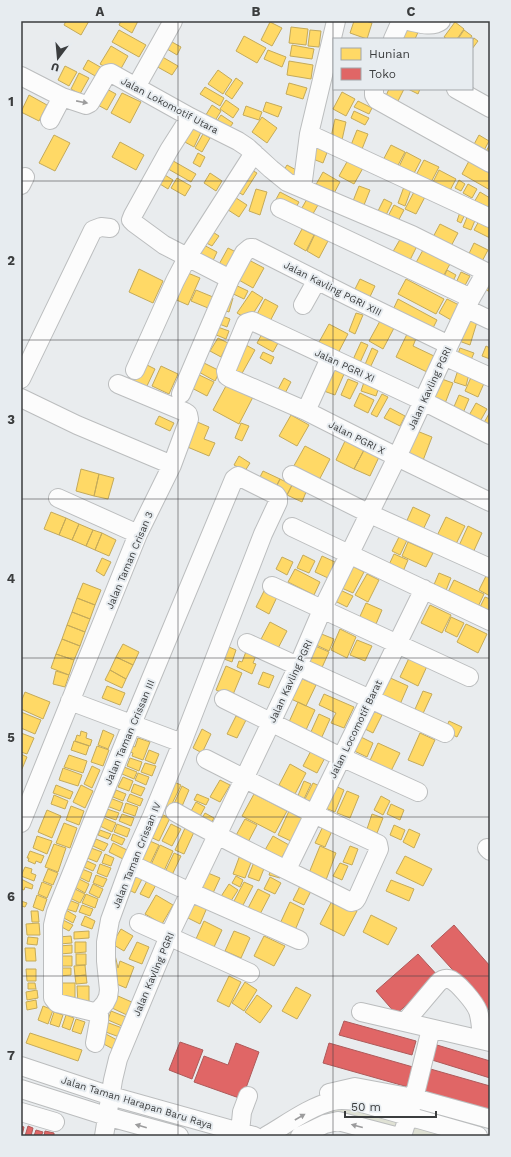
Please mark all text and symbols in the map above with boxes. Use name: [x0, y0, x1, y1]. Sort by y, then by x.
text: A: [96, 4, 105, 19]
text: B: [252, 4, 261, 19]
text: C: [407, 4, 416, 19]
north arrow: [38, 38, 78, 78]
legend: [333, 38, 473, 90]
text: Hunian: [369, 47, 410, 61]
text: U: [50, 60, 61, 74]
text: Toko: [369, 67, 396, 81]
street label: Jalan Lokomotif Utara: [119, 75, 221, 136]
text: 1: [8, 94, 14, 109]
one-way arrow: [76, 100, 89, 106]
text: 2: [7, 253, 15, 268]
street label: Jalan Kavling PGRI XIII: [282, 259, 384, 318]
street label: Jalan Kavling PGRI: [405, 345, 453, 431]
street label: Jalan PGRI XI: [313, 347, 376, 384]
text: 3: [7, 412, 15, 427]
street label: Jalan PGRI X: [327, 419, 387, 456]
street label: Jalan Taman Crisan 3: [104, 510, 155, 611]
text: 4: [7, 571, 16, 586]
street label: Jalan Kavling PGRI: [266, 638, 314, 724]
street label: Jalan Taman Crissan III: [102, 678, 157, 786]
street label: Jalan Locomotif Barat: [327, 678, 384, 780]
text: 5: [7, 730, 15, 745]
street label: Jalan Taman Crissan IV: [110, 800, 163, 910]
text: 6: [7, 889, 15, 904]
street label: Jalan Kavling PGRI: [131, 931, 176, 1018]
text: 7: [7, 1048, 15, 1063]
street label: Jalan Taman Harapan Baru Raya: [60, 1074, 214, 1131]
scale bar: [345, 1093, 436, 1119]
text: 50 m: [351, 1100, 381, 1114]
one-way arrow: [294, 1113, 305, 1120]
one-way arrow: [135, 1123, 147, 1129]
one-way arrow: [351, 1123, 363, 1129]

